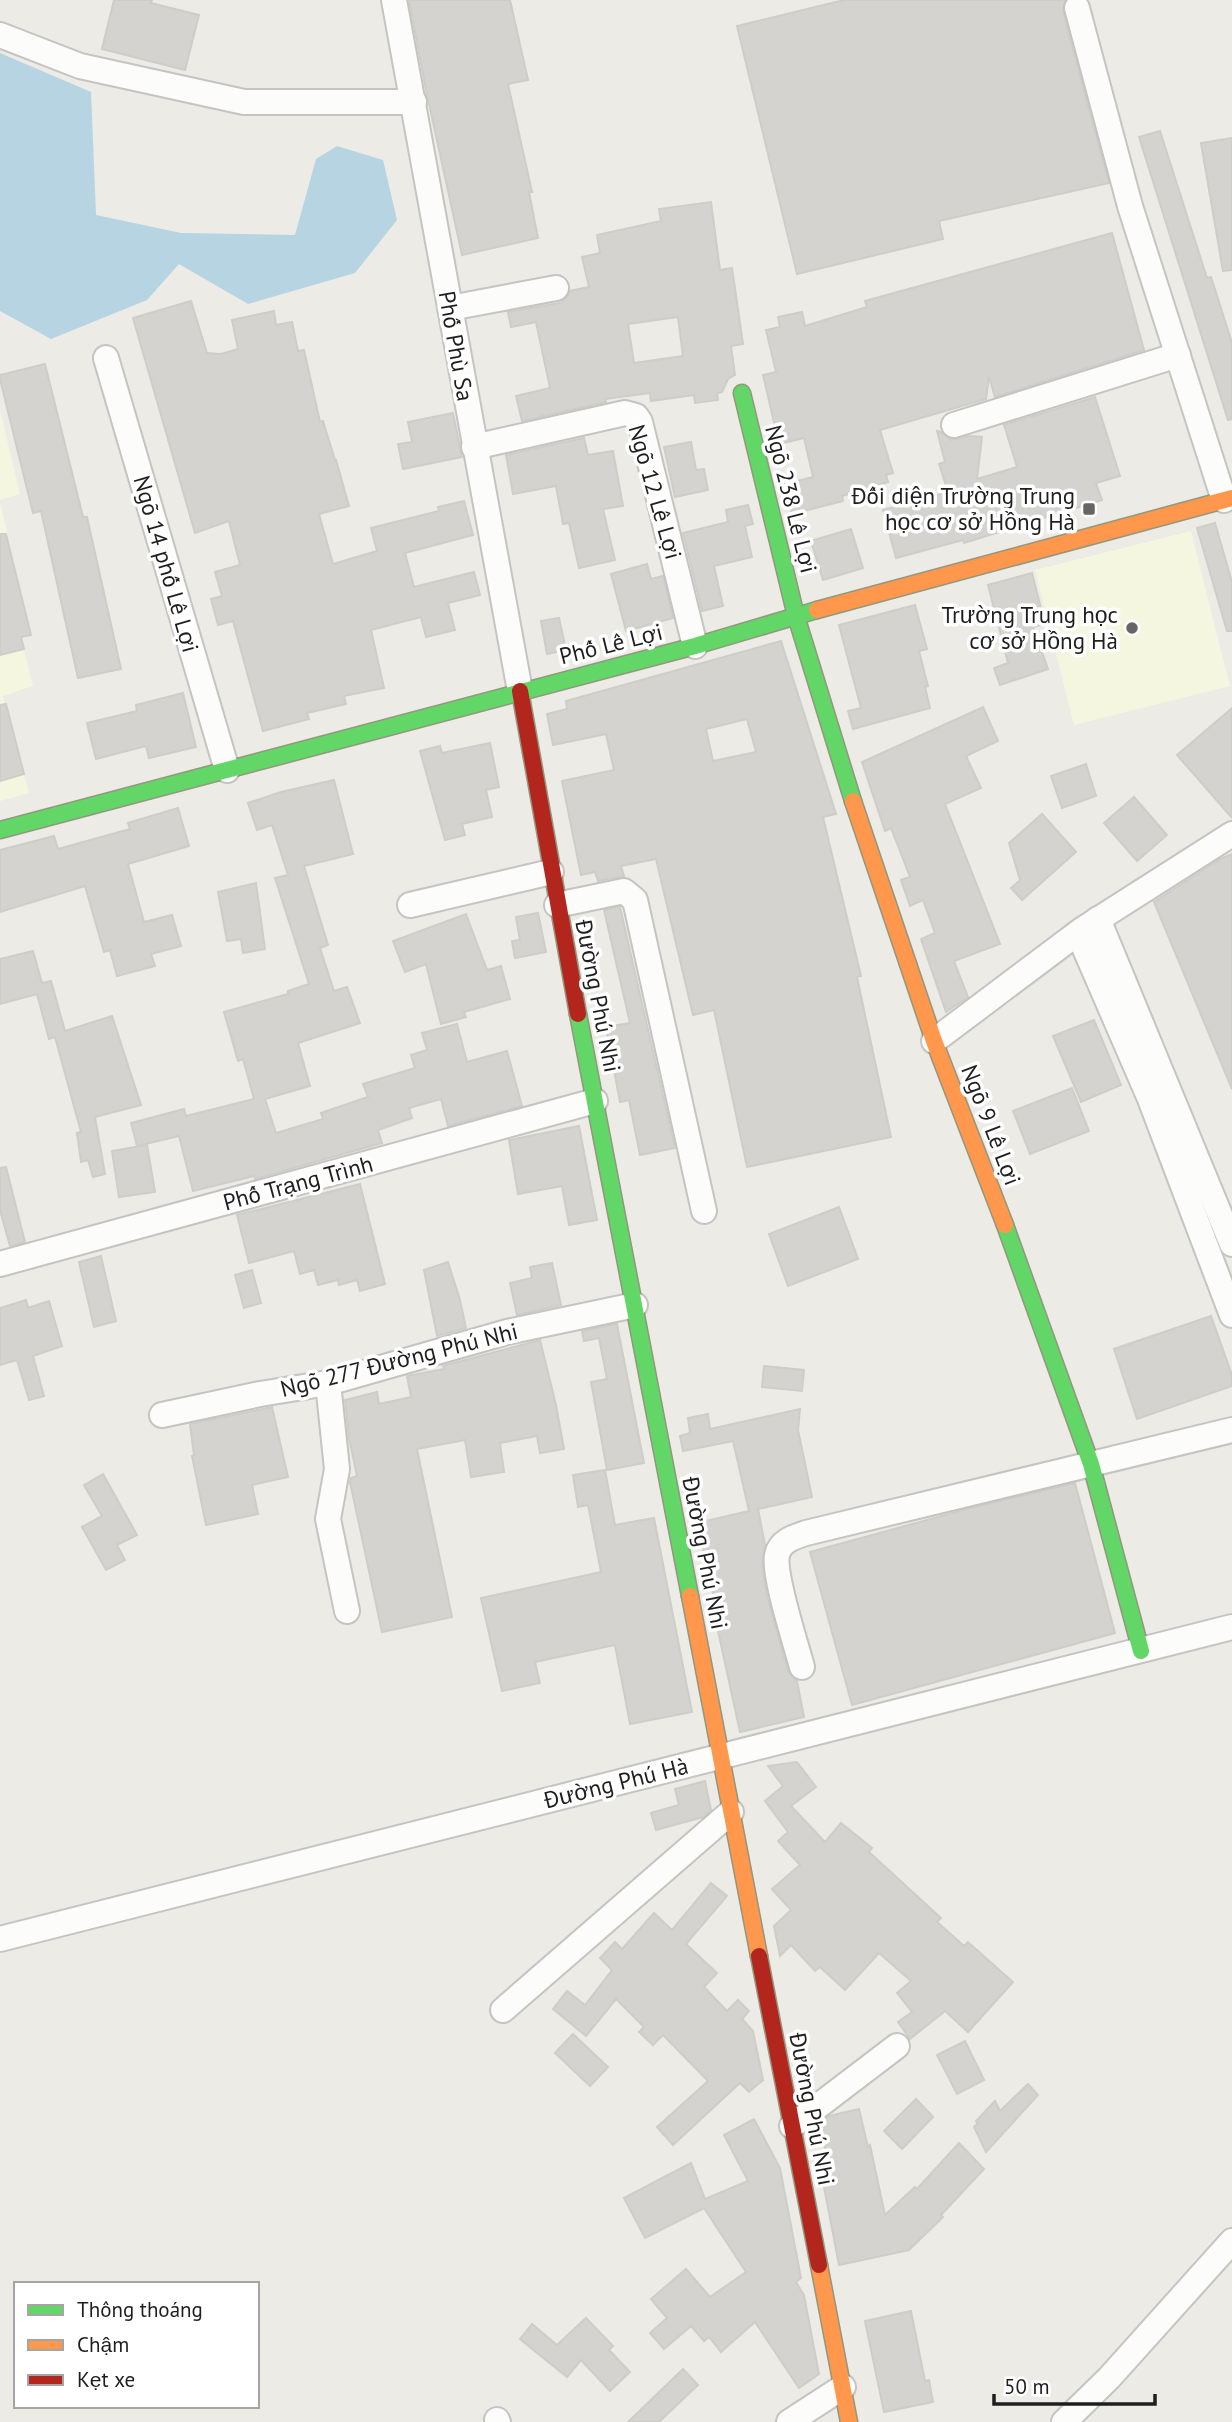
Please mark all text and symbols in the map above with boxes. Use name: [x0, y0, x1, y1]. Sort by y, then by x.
street label: Phố Phù Sa: [433, 288, 480, 403]
street label: Ngõ 12 Lê Lợi: [622, 421, 689, 563]
street label: Ngõ 238 Lê Lợi: [759, 422, 824, 576]
street label: Ngõ 14 phố Lê Lợi: [127, 472, 206, 656]
place label: Đối diện Trường Trung học cơ sở Hồng Hà: [850, 481, 1075, 536]
marker: Đối diện Trường Trung học cơ sở Hồng Hà: [1081, 501, 1097, 517]
place label: Trường Trung học cơ sở Hồng Hà: [942, 600, 1118, 655]
street label: Phố Lê Lợi: [556, 617, 666, 670]
marker: Trường Trung học cơ sở Hồng Hà: [1124, 620, 1140, 636]
street label: Đường Phú Nhi: [569, 916, 628, 1075]
street label: Ngõ 9 Lê Lợi: [955, 1061, 1028, 1189]
street label: Phố Trạng Trình: [220, 1149, 376, 1216]
street label: Ngõ 277 Đường Phú Nhi: [277, 1316, 521, 1403]
street label: Đường Phú Nhi: [676, 1473, 735, 1632]
street label: Đường Phú Hà: [540, 1751, 691, 1815]
street label: Đường Phú Nhi: [783, 2029, 842, 2188]
legend: [14, 2282, 259, 2408]
text: Thông thoáng: [77, 2296, 203, 2323]
text: Chậm: [77, 2331, 129, 2358]
scale bar: [994, 2362, 1155, 2406]
text: Kẹt xe: [77, 2366, 135, 2393]
text: 50 m: [1004, 2373, 1050, 2400]

